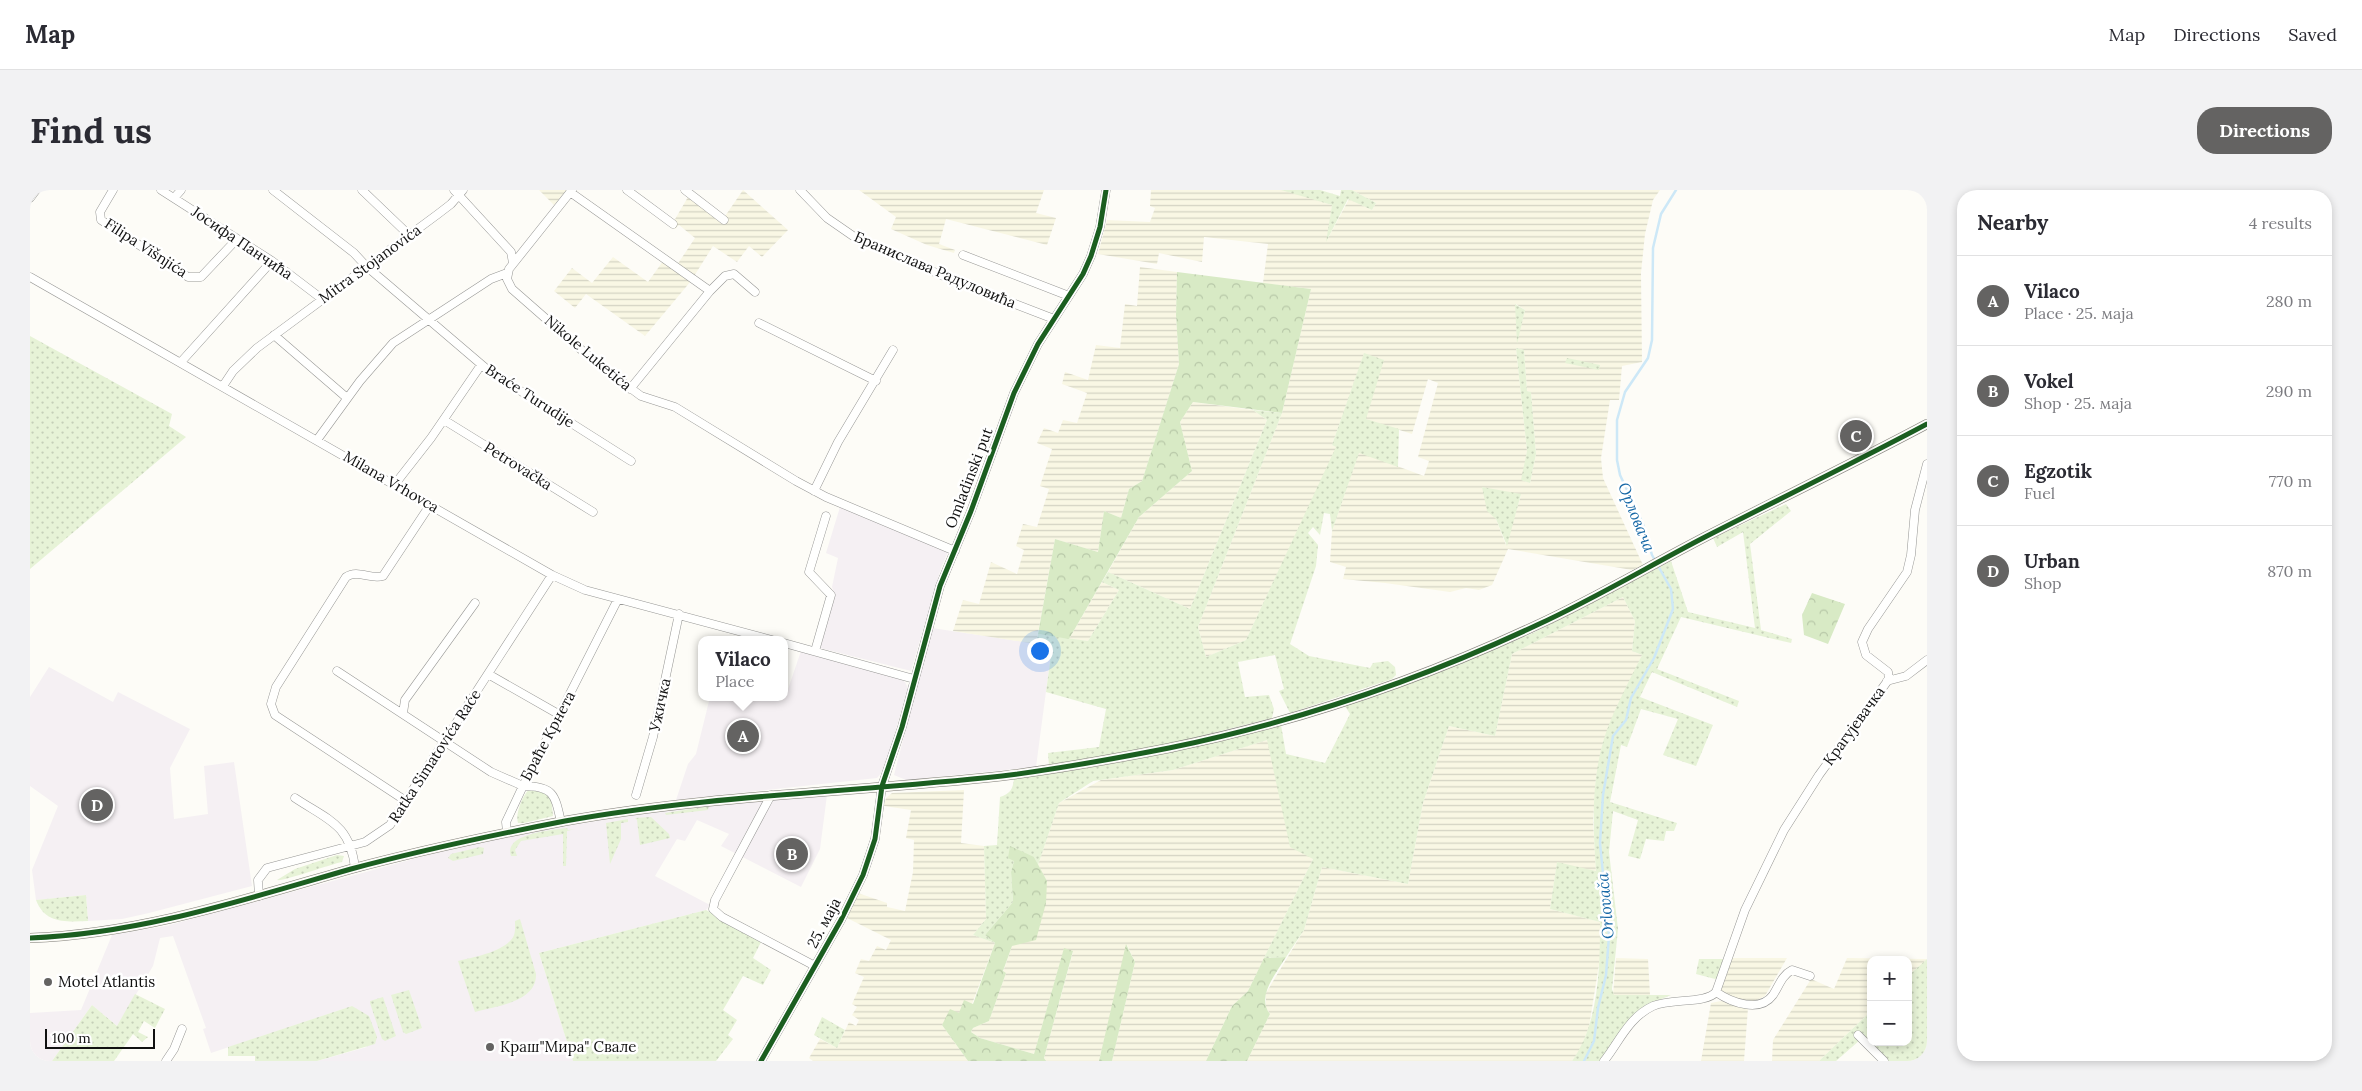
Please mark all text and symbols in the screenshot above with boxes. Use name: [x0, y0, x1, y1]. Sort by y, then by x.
text: Map: [25, 19, 75, 50]
text: Map: [2109, 23, 2145, 46]
text: Directions: [2173, 23, 2260, 46]
text: Saved: [2288, 23, 2337, 46]
button: Directions: [2197, 107, 2332, 154]
text: Find us: [30, 108, 152, 153]
street label: Јосифа Панчића: [187, 201, 297, 284]
text: Nearby: [1977, 209, 2048, 236]
text: 4 results: [2249, 213, 2312, 233]
street label: Filipa Višnjića: [101, 214, 191, 282]
street label: Mitra Stojanovića: [315, 220, 425, 307]
street label: Бранислава Радуловића: [851, 227, 1019, 312]
text: Vilaco: [2024, 279, 2080, 303]
text: A: [1988, 291, 1998, 311]
text: 280 m: [2266, 291, 2312, 311]
text: Place · 25. маја: [2024, 303, 2134, 323]
street label: Nikole Luketića: [541, 311, 636, 395]
street label: Braće Turudije: [482, 360, 578, 431]
text: Vokel: [2024, 369, 2074, 393]
text: B: [1988, 381, 1998, 401]
text: 290 m: [2266, 381, 2312, 401]
text: Shop · 25. маја: [2024, 393, 2132, 413]
pin: C: [1840, 417, 1872, 455]
street label: Omladinski put: [941, 425, 997, 531]
street label: Petrovačka: [481, 437, 556, 494]
street label: Milana Vrhovca: [340, 446, 443, 517]
text: Egzotik: [2024, 459, 2092, 483]
text: C: [1987, 471, 1999, 491]
text: 770 m: [2269, 471, 2312, 491]
water label: Орловача: [1614, 479, 1660, 555]
text: Fuel: [2024, 483, 2055, 503]
text: Urban: [2024, 549, 2080, 573]
text: D: [1987, 561, 1999, 581]
text: 870 m: [2267, 561, 2312, 581]
text: Shop: [2024, 573, 2062, 593]
popup: [698, 636, 788, 701]
your location: [1027, 638, 1053, 664]
text: Vilaco: [715, 647, 771, 671]
text: Place: [715, 671, 754, 691]
street label: Ужичка: [644, 676, 675, 734]
street label: Крагујевачка: [1819, 682, 1889, 769]
street label: Ratka Simatovića Raće: [384, 685, 485, 826]
street label: Браће Крнета: [516, 687, 579, 784]
pin: A: [727, 717, 759, 755]
pin: D: [81, 786, 113, 824]
pin: B: [776, 835, 808, 873]
water label: Orlovača: [1592, 872, 1618, 940]
street label: 25. маја: [802, 894, 845, 951]
map controls: [1867, 956, 1912, 1046]
button: +: [1867, 956, 1912, 1001]
place label: Motel Atlantis: [58, 972, 155, 991]
marker: Motel Atlantis: [42, 976, 54, 988]
button: −: [1867, 1001, 1912, 1046]
scale bar: [45, 1026, 155, 1049]
text: 100 m: [52, 1029, 91, 1047]
place label: Краш"Мира" Свале: [500, 1037, 636, 1056]
marker: Краш"Мира" Свале: [484, 1041, 496, 1053]

